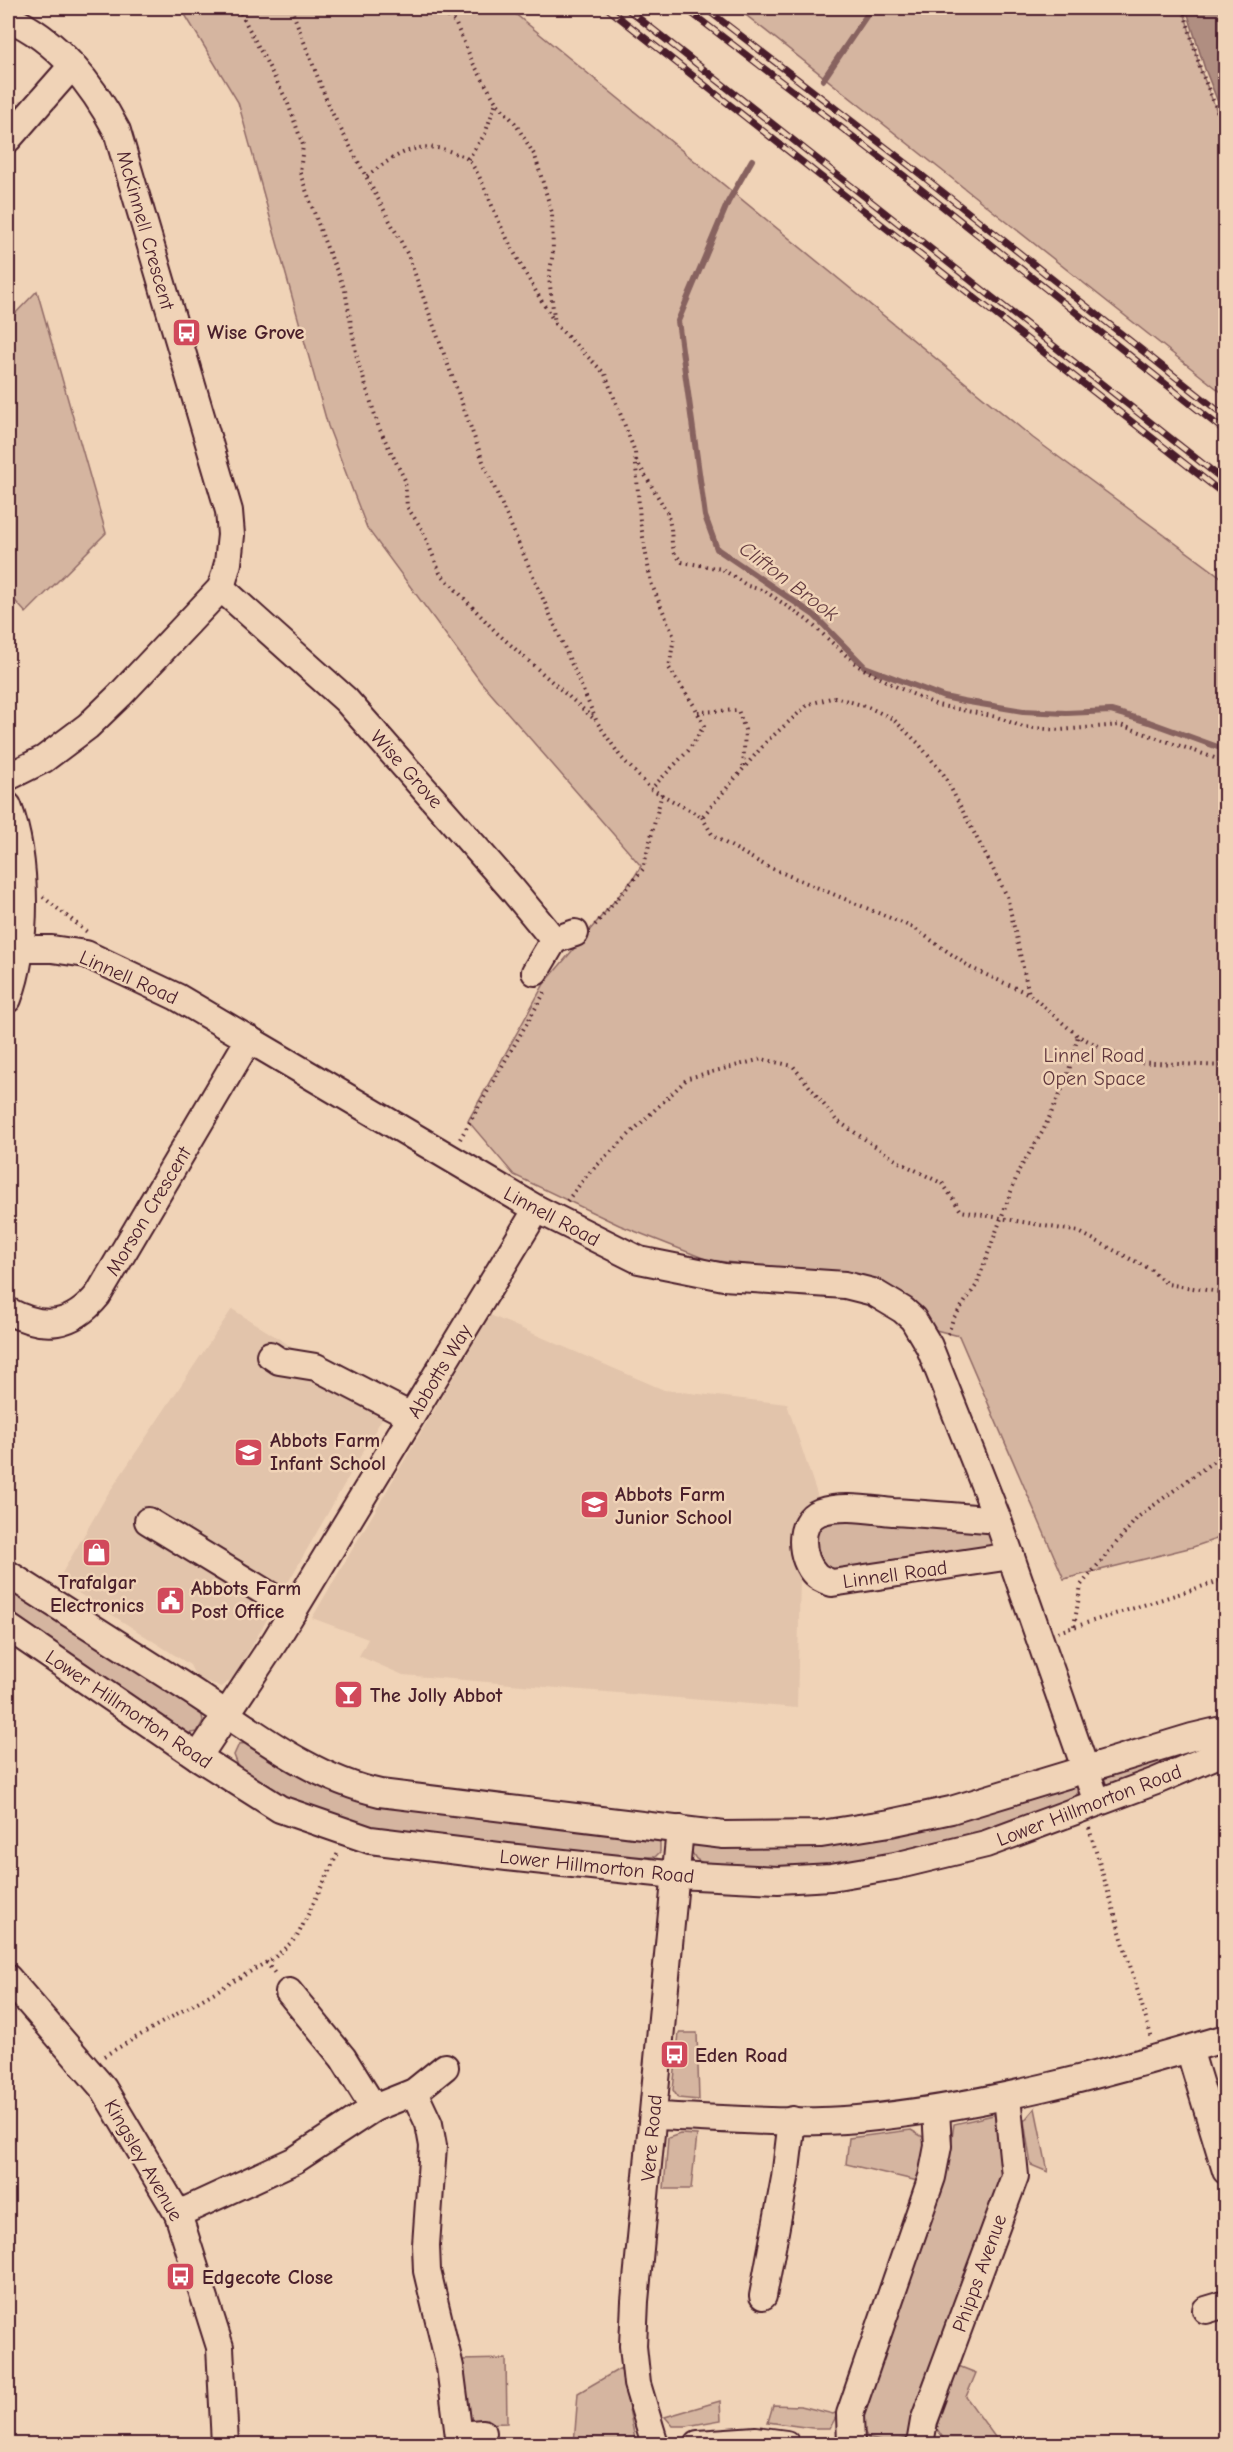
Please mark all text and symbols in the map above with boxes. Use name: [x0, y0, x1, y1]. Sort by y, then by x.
street label: McKinnell Crescent: [112, 148, 180, 313]
bus stop icon: Wise Grove: [170, 316, 202, 348]
place label: Wise Grove: [207, 321, 305, 344]
water label: Clifton Brook: [735, 536, 844, 626]
street label: Wise Grove: [366, 726, 448, 813]
street label: Linnell Road: [76, 946, 182, 1009]
park label: Linnel Road Open Space: [1043, 1044, 1145, 1090]
street label: Morson Crescent: [101, 1141, 197, 1280]
street label: Linnell Road: [500, 1182, 604, 1251]
street label: Abbotts Way: [403, 1320, 476, 1422]
place label: Abbots Farm Infant School: [270, 1429, 386, 1475]
school or university icon: Abbots Farm Infant School: [233, 1436, 265, 1468]
place label: Abbots Farm Junior School: [615, 1483, 732, 1529]
school or university icon: Abbots Farm Junior School: [578, 1489, 610, 1521]
shop icon: Trafalgar Electronics: [81, 1536, 113, 1568]
street label: Linnell Road: [841, 1556, 949, 1593]
place label: Trafalgar Electronics: [50, 1571, 144, 1617]
place label: Abbots Farm Post Office: [191, 1577, 301, 1623]
public building icon: Abbots Farm Post Office: [154, 1584, 186, 1616]
street label: Lower Hillmorton Road: [41, 1645, 216, 1774]
bar icon: The Jolly Abbot: [333, 1679, 365, 1711]
place label: The Jolly Abbot: [370, 1684, 503, 1707]
street label: Lower Hillmorton Road: [994, 1760, 1185, 1851]
street label: Lower Hillmorton Road: [498, 1845, 696, 1888]
bus stop icon: Eden Road: [658, 2039, 690, 2071]
place label: Eden Road: [695, 2044, 788, 2067]
street label: Vere Road: [636, 2094, 667, 2182]
street label: Kingsley Avenue: [99, 2095, 188, 2225]
street label: Phipps Avenue: [948, 2211, 1011, 2335]
bus stop icon: Edgecote Close: [165, 2261, 197, 2293]
place label: Edgecote Close: [202, 2266, 333, 2289]

